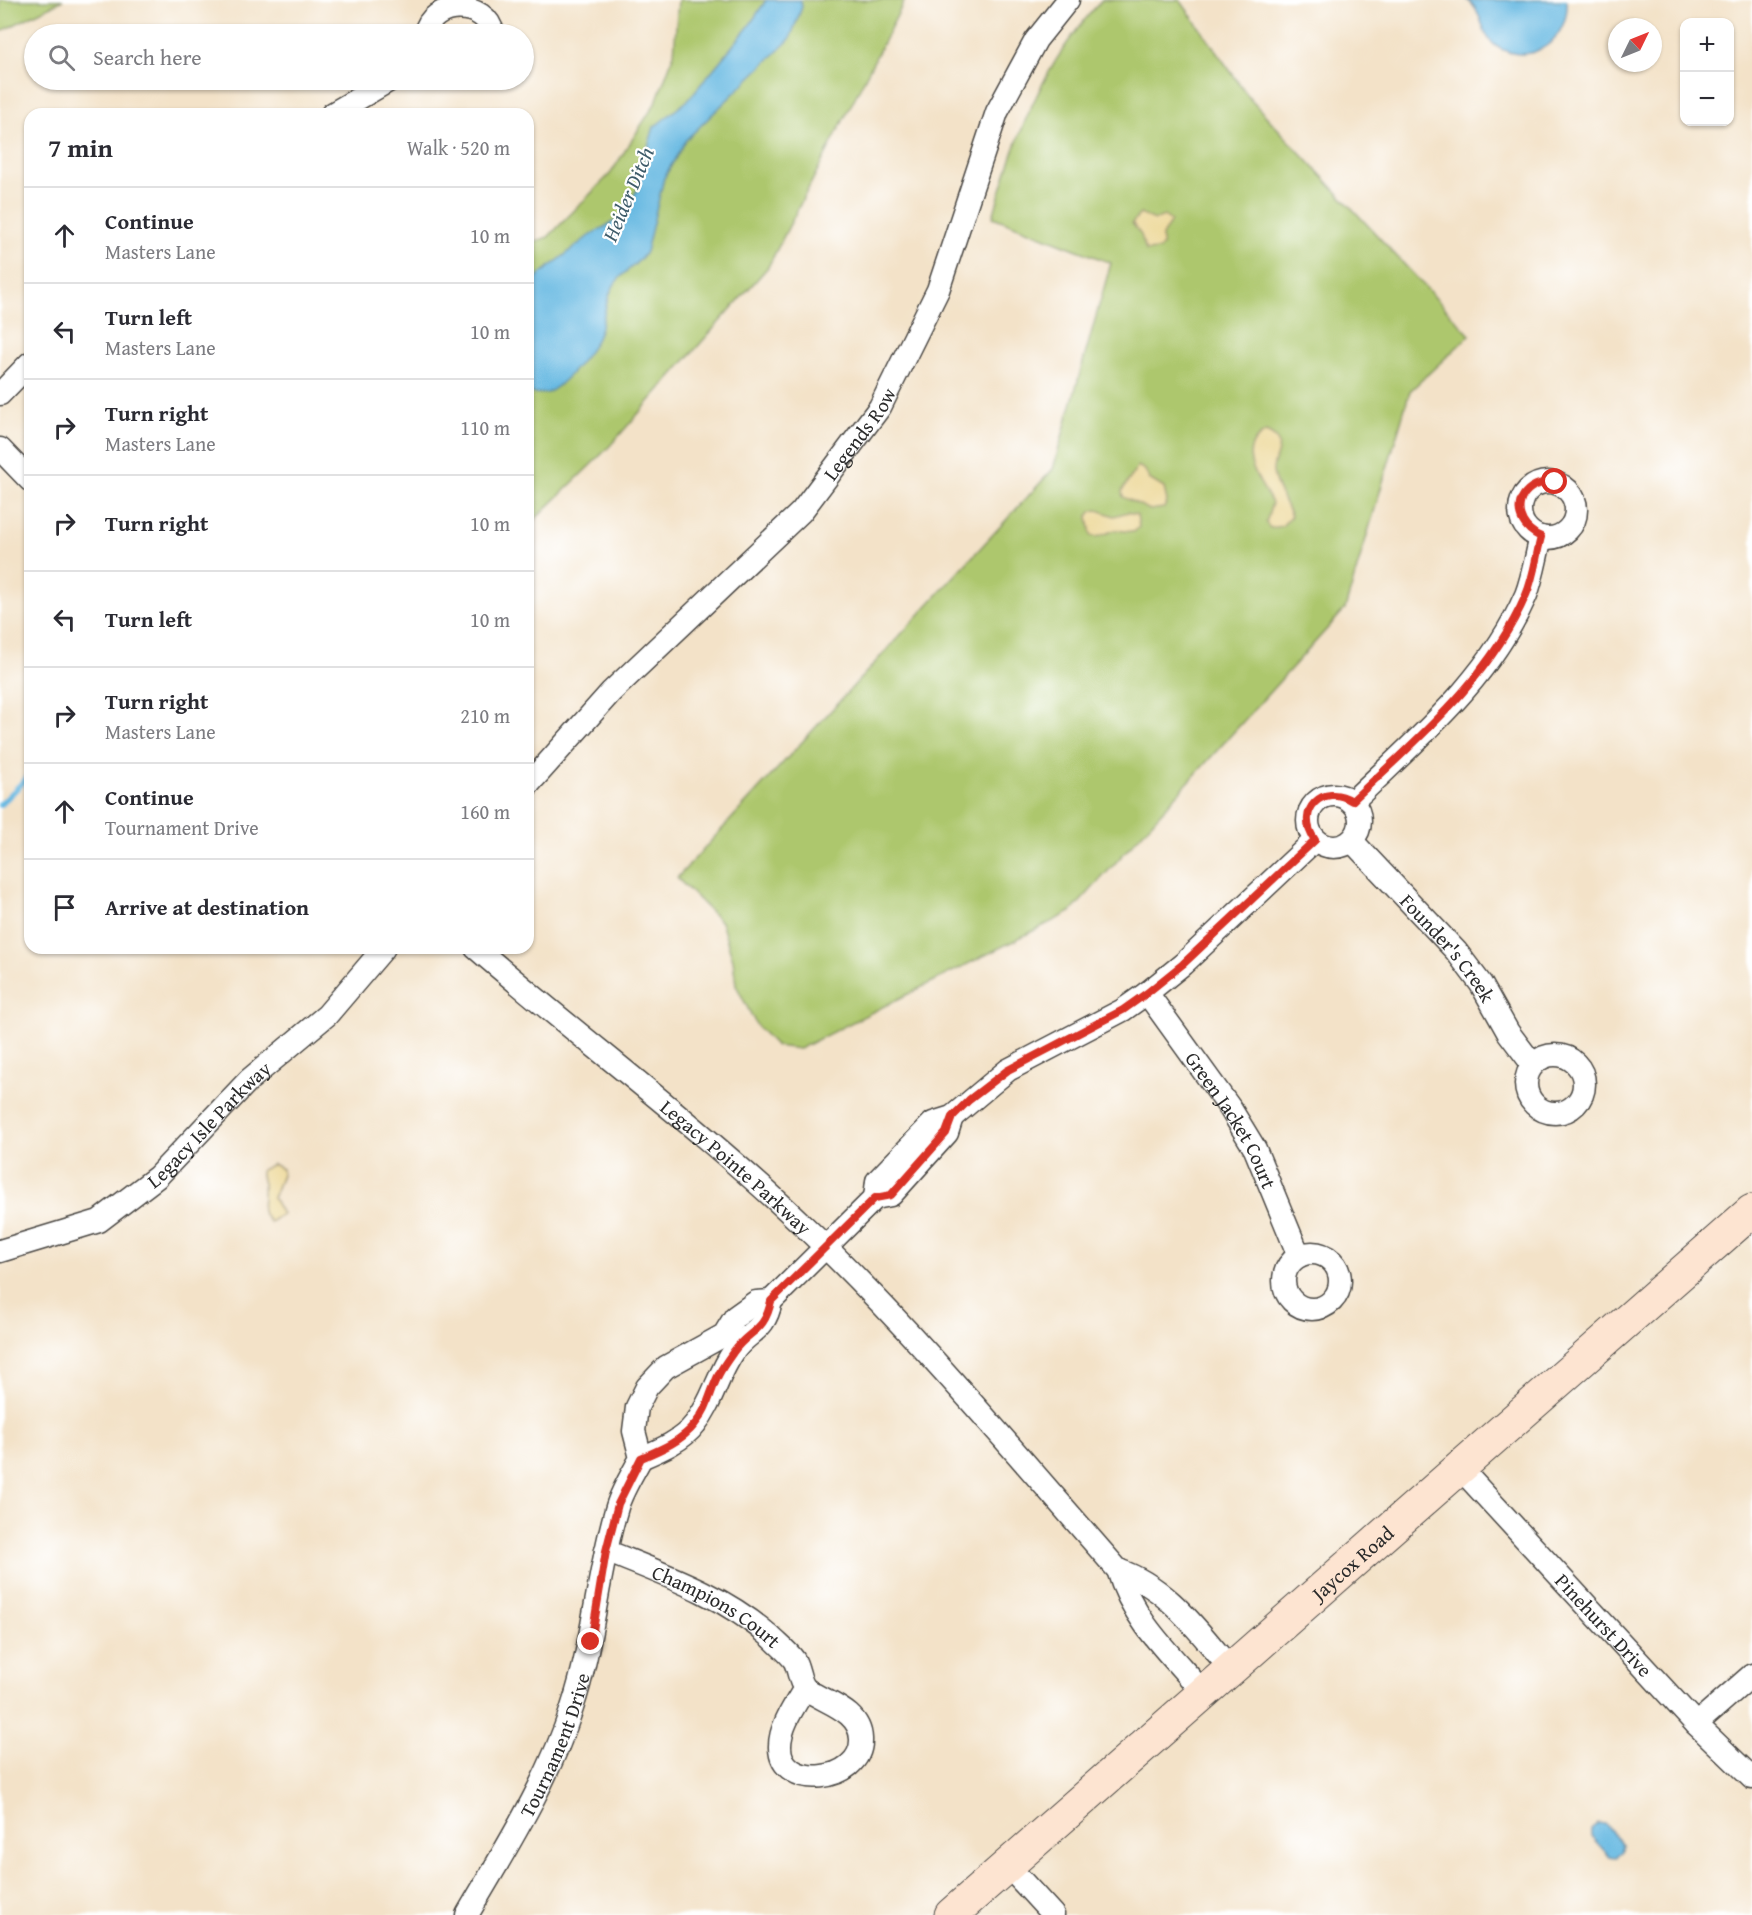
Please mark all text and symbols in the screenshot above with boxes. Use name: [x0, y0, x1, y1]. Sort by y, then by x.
north arrow: [1608, 18, 1662, 72]
map controls: [1680, 18, 1734, 126]
button: +: [1680, 18, 1734, 72]
search box: [24, 24, 534, 90]
icon: search: [45, 41, 78, 74]
text: Search here: [93, 41, 202, 73]
button: −: [1680, 72, 1734, 126]
text: 7 min: [48, 128, 113, 167]
text: Walk · 520 m: [407, 133, 510, 162]
water label: Heider Ditch: [594, 142, 662, 247]
text: Continue: [105, 205, 194, 237]
icon: ahead: [48, 219, 81, 252]
text: 10 m: [470, 221, 510, 250]
text: Masters Lane: [105, 237, 216, 266]
text: Turn left: [105, 301, 192, 333]
icon: left: [48, 315, 81, 348]
text: 10 m: [470, 317, 510, 346]
text: Masters Lane: [105, 333, 216, 362]
street label: Legends Row: [816, 382, 902, 486]
text: Turn right: [105, 397, 208, 429]
icon: right: [48, 411, 81, 444]
text: 110 m: [460, 413, 510, 442]
text: Masters Lane: [105, 429, 216, 458]
route start: [1541, 468, 1567, 494]
icon: right: [48, 507, 81, 540]
text: Turn right: [105, 507, 208, 539]
text: 10 m: [470, 509, 510, 538]
icon: left: [48, 603, 81, 636]
text: Turn left: [105, 603, 192, 635]
text: 10 m: [470, 605, 510, 634]
text: Turn right: [105, 685, 208, 717]
icon: right: [48, 699, 81, 732]
text: 210 m: [460, 701, 510, 730]
text: Masters Lane: [105, 717, 216, 746]
text: Continue: [105, 781, 194, 813]
icon: ahead: [48, 795, 81, 828]
text: 160 m: [460, 797, 510, 826]
text: Tournament Drive: [105, 813, 259, 842]
street label: Founder's Creek: [1394, 887, 1503, 1008]
icon: arrive: [48, 891, 81, 924]
text: Arrive at destination: [105, 891, 309, 923]
street label: Green Jacket Court: [1179, 1045, 1284, 1193]
street label: Legacy Isle Parkway: [140, 1054, 277, 1195]
street label: Legacy Pointe Parkway: [655, 1092, 818, 1241]
street label: Jaycox Road: [1302, 1518, 1400, 1609]
street label: Champions Court: [648, 1557, 788, 1654]
street label: Pinehurst Drive: [1549, 1566, 1660, 1683]
route end: [577, 1628, 603, 1654]
street label: Tournament Drive: [512, 1670, 596, 1822]

